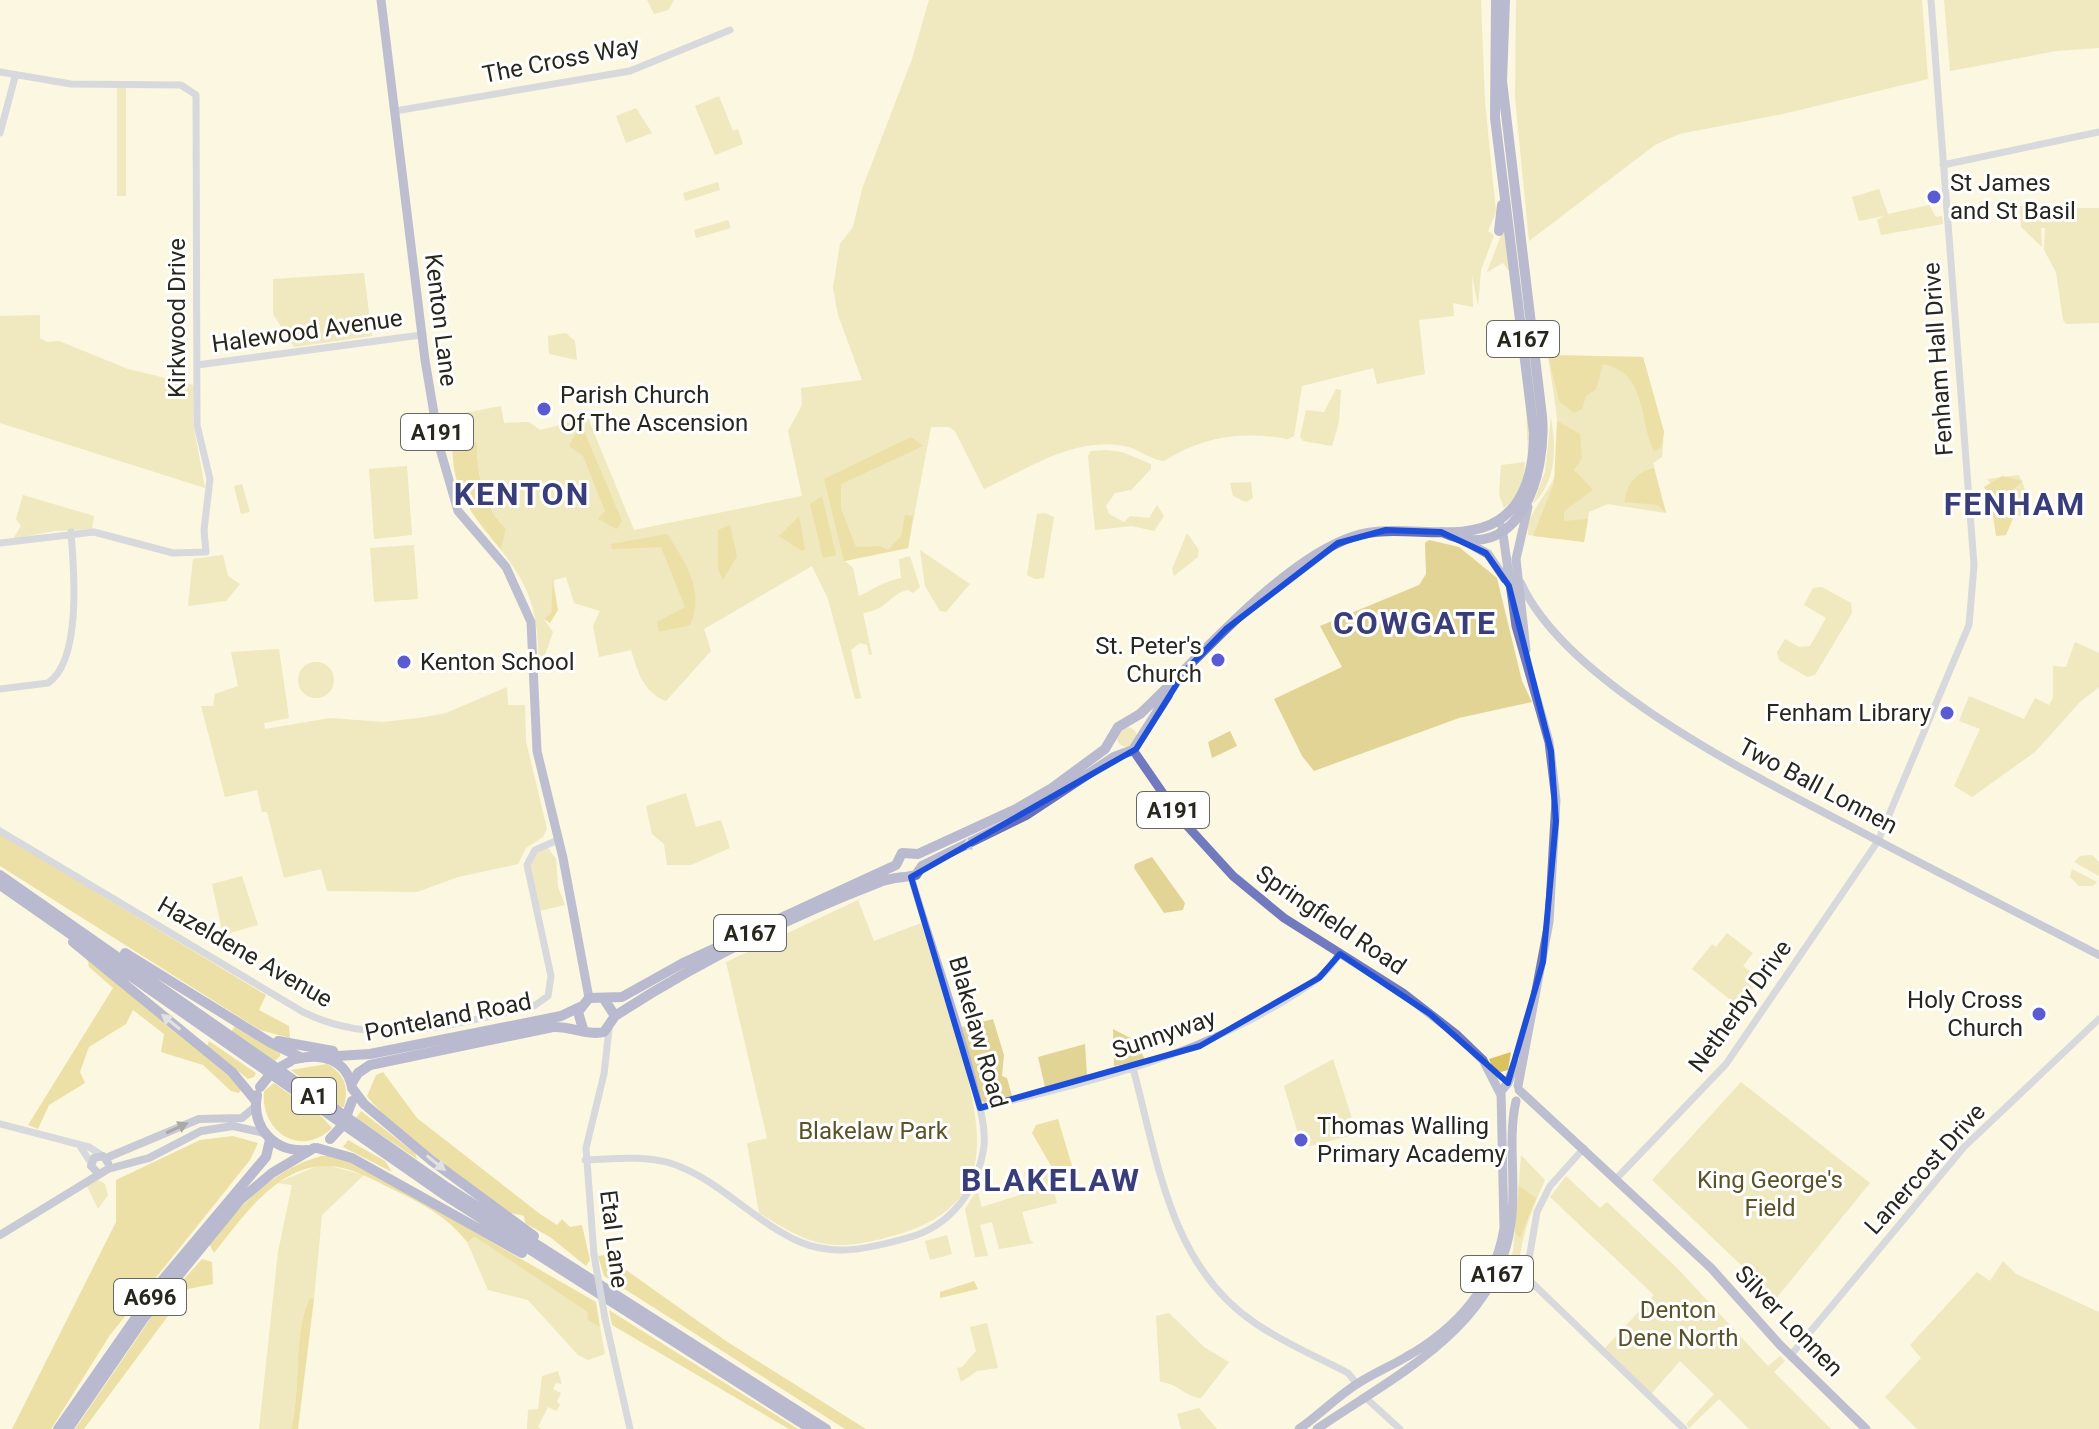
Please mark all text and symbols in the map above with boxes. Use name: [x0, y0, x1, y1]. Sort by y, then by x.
street label: The Cross Way: [480, 31, 642, 89]
place label: St James and St Basil: [1950, 169, 2076, 225]
marker: St James and St Basil: [1925, 188, 1943, 206]
street label: Kirkwood Drive: [163, 238, 191, 398]
street label: Kenton Lane: [419, 252, 463, 388]
street label: Fenham Hall Drive: [1917, 261, 1959, 457]
street label: Halewood Avenue: [210, 304, 404, 358]
road number: A167: [1487, 321, 1559, 357]
place label: Parish Church Of The Ascension: [560, 381, 748, 437]
marker: Parish Church Of The Ascension: [535, 400, 553, 418]
road number: A191: [401, 414, 473, 450]
district label: KENTON: [454, 475, 590, 513]
district label: FENHAM: [1944, 485, 2086, 523]
district label: COWGATE: [1333, 604, 1497, 642]
place label: St. Peter's Church: [1095, 632, 1202, 688]
place label: Kenton School: [420, 648, 575, 676]
marker: St. Peter's Church: [1209, 651, 1227, 669]
marker: Kenton School: [395, 653, 413, 671]
place label: Fenham Library: [1766, 699, 1932, 727]
marker: Fenham Library: [1938, 704, 1956, 722]
street label: Two Ball Lonnen: [1734, 732, 1902, 840]
road number: A191: [1137, 792, 1209, 828]
one-way arrow: [960, 836, 983, 849]
street label: Springfield Road: [1251, 860, 1411, 980]
street label: Hazeldene Avenue: [153, 891, 337, 1013]
road number: A167: [714, 915, 786, 951]
street label: Netherby Drive: [1683, 935, 1797, 1077]
street label: Blakelaw Road: [943, 953, 1013, 1111]
place label: Holy Cross Church: [1907, 986, 2023, 1042]
street label: Ponteland Road: [362, 987, 534, 1047]
street label: Sunnyway: [1109, 1003, 1220, 1065]
marker: Holy Cross Church: [2030, 1005, 2048, 1023]
one-way arrow: [161, 1014, 181, 1031]
road number: A1: [292, 1078, 336, 1114]
street label: Lanercost Drive: [1859, 1098, 1991, 1240]
place label: Thomas Walling Primary Academy: [1317, 1112, 1506, 1168]
park label: Blakelaw Park: [798, 1117, 949, 1145]
one-way arrow: [166, 1121, 189, 1135]
marker: Thomas Walling Primary Academy: [1292, 1131, 1310, 1149]
one-way arrow: [425, 1155, 446, 1171]
district label: BLAKELAW: [961, 1161, 1141, 1199]
park label: King George's Field: [1697, 1166, 1843, 1222]
street label: Etal Lane: [594, 1189, 634, 1289]
road number: A167: [1461, 1256, 1533, 1292]
street label: Silver Lonnen: [1729, 1260, 1849, 1382]
road number: A696: [114, 1279, 186, 1315]
park label: Denton Dene North: [1617, 1296, 1739, 1352]

